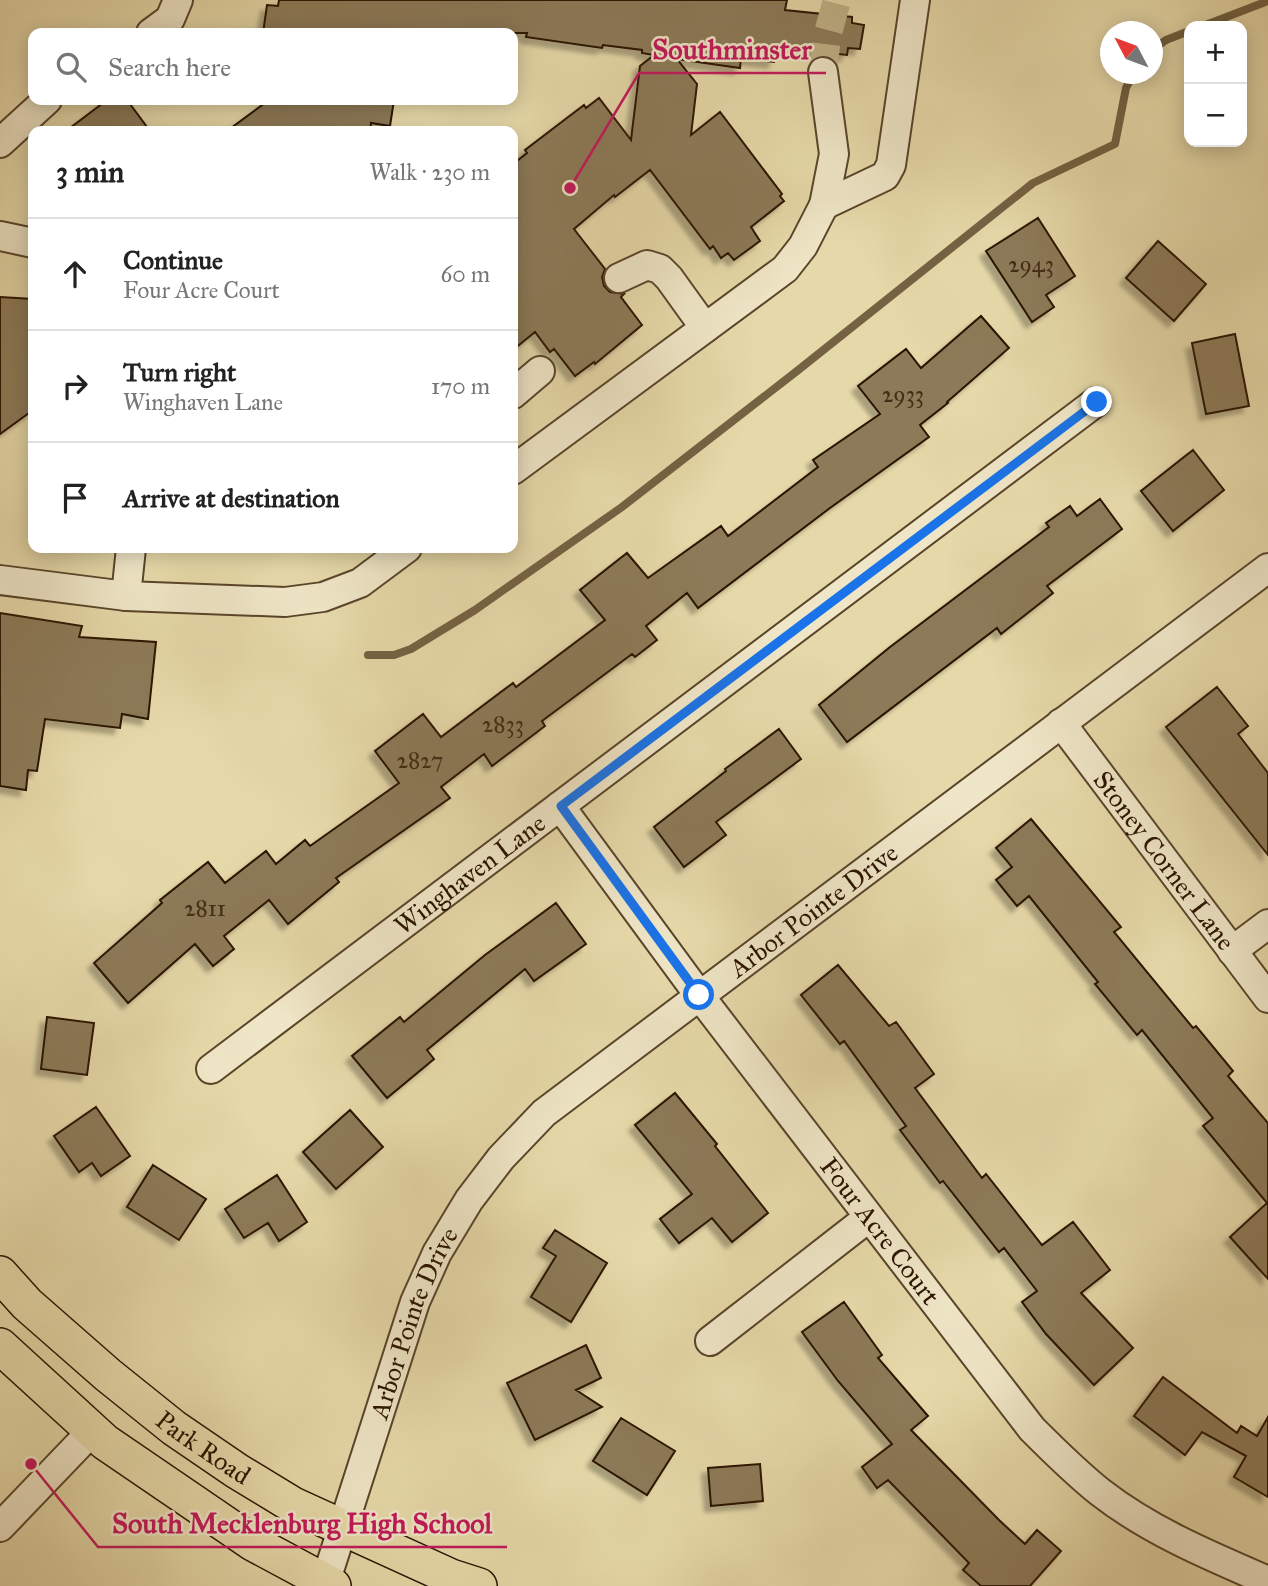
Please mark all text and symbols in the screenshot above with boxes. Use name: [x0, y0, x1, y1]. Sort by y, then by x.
north arrow: [1100, 21, 1163, 84]
map controls: [1184, 21, 1247, 147]
button: +: [1184, 21, 1247, 84]
callout: Southminster: [639, 24, 826, 73]
search box: [28, 28, 518, 105]
text: Southminster: [652, 32, 812, 67]
icon: search: [52, 48, 90, 86]
text: Search here: [108, 51, 231, 83]
button: −: [1184, 84, 1247, 147]
text: 3 min: [56, 154, 124, 190]
text: Walk · 230 m: [370, 158, 490, 186]
text: Continue: [123, 244, 223, 276]
house number: 2943: [1008, 250, 1054, 278]
icon: ahead: [56, 255, 94, 293]
text: 60 m: [441, 260, 490, 288]
text: Four Acre Court: [123, 276, 280, 304]
text: Turn right: [123, 356, 236, 388]
icon: right: [56, 367, 94, 405]
text: 170 m: [431, 372, 490, 400]
house number: 2933: [882, 380, 924, 408]
route end: [1081, 386, 1112, 417]
text: Winghaven Lane: [123, 388, 283, 416]
icon: arrive: [56, 479, 94, 517]
text: Arrive at destination: [123, 482, 340, 514]
house number: 2833: [482, 710, 524, 738]
house number: 2827: [397, 746, 443, 774]
street label: Stoney Corner Lane: [1087, 764, 1242, 957]
street label: Winghaven Lane: [388, 807, 552, 941]
street label: Arbor Pointe Drive: [722, 836, 904, 985]
house number: 2811: [184, 894, 226, 922]
route start: [683, 979, 714, 1010]
street label: Four Acre Court: [813, 1151, 947, 1311]
street label: Arbor Pointe Drive: [362, 1221, 465, 1424]
street label: Park Road: [149, 1404, 256, 1491]
callout: South Mecklenburg High School: [98, 1498, 507, 1547]
text: South Mecklenburg High School: [112, 1506, 492, 1541]

